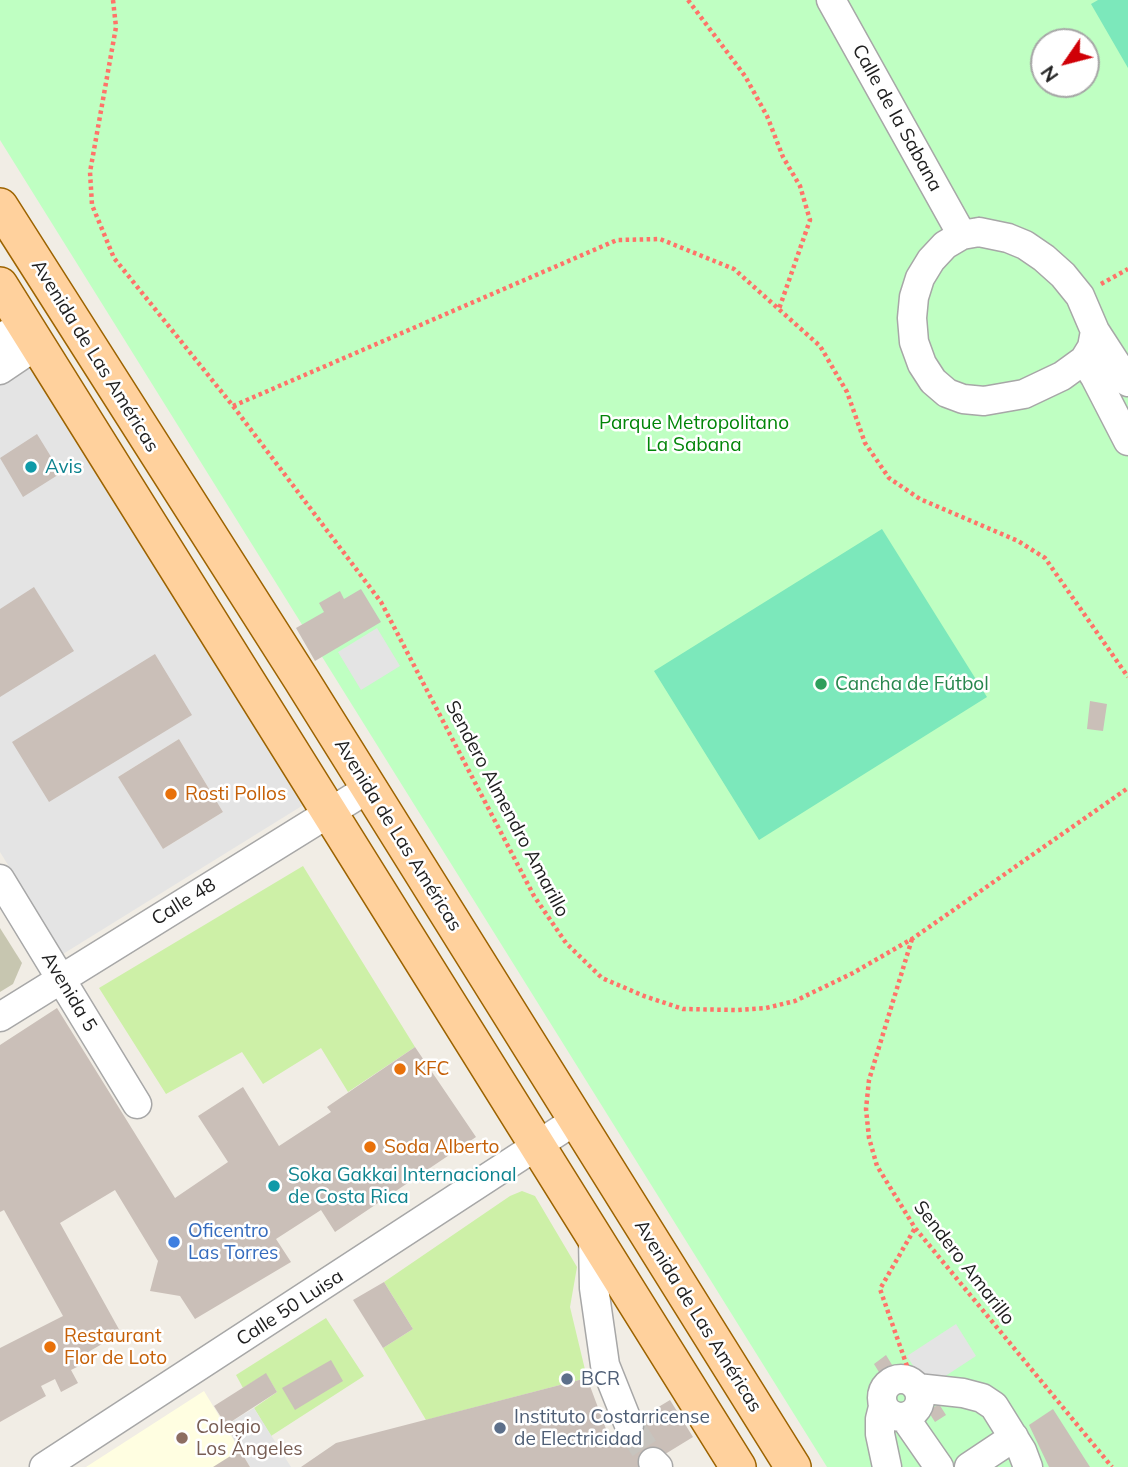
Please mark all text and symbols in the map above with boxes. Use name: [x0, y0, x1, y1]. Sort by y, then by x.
north arrow: [1030, 28, 1100, 98]
street label: Calle de la Sabana: [847, 41, 947, 195]
text: N: [1035, 61, 1063, 87]
street label: Avenida de Las Américas: [26, 256, 164, 456]
park label: Parque Metropolitano La Sabana: [599, 412, 789, 456]
place label: Avis: [45, 456, 82, 478]
marker: Avis: [23, 459, 39, 475]
place label: Cancha de Fútbol: [835, 673, 989, 695]
marker: Cancha de Fútbol: [813, 676, 829, 692]
street label: Sendero Almendro Amarillo: [440, 697, 574, 921]
street label: Avenida de Las Américas: [329, 735, 467, 935]
place label: Rosti Pollos: [185, 783, 286, 805]
marker: Rosti Pollos: [163, 786, 179, 802]
street label: Calle 48: [148, 873, 220, 931]
street label: Avenida 5: [36, 948, 102, 1036]
place label: KFC: [414, 1058, 449, 1080]
marker: KFC: [392, 1061, 408, 1077]
place label: Soda Alberto: [384, 1136, 499, 1158]
marker: Soda Alberto: [362, 1139, 378, 1155]
place label: Soka Gakkai Internacional de Costa Rica: [288, 1164, 517, 1208]
marker: Soka Gakkai Internacional de Costa Rica: [266, 1178, 282, 1194]
street label: Sendero Amarillo: [909, 1196, 1019, 1330]
street label: Avenida de Las Américas: [629, 1216, 767, 1416]
place label: Oficentro Las Torres: [188, 1220, 278, 1264]
marker: Oficentro Las Torres: [166, 1234, 182, 1250]
street label: Calle 50 Luisa: [232, 1265, 348, 1351]
place label: Restaurant Flor de Loto: [64, 1325, 167, 1369]
marker: Restaurant Flor de Loto: [42, 1339, 58, 1355]
place label: BCR: [581, 1368, 620, 1390]
marker: BCR: [559, 1371, 575, 1387]
place label: Instituto Costarricense de Electricidad: [514, 1406, 710, 1450]
place label: Colegio Los Ángeles: [196, 1416, 303, 1460]
marker: Instituto Costarricense de Electricidad: [492, 1420, 508, 1436]
marker: Colegio Los Ángeles: [174, 1430, 190, 1446]

